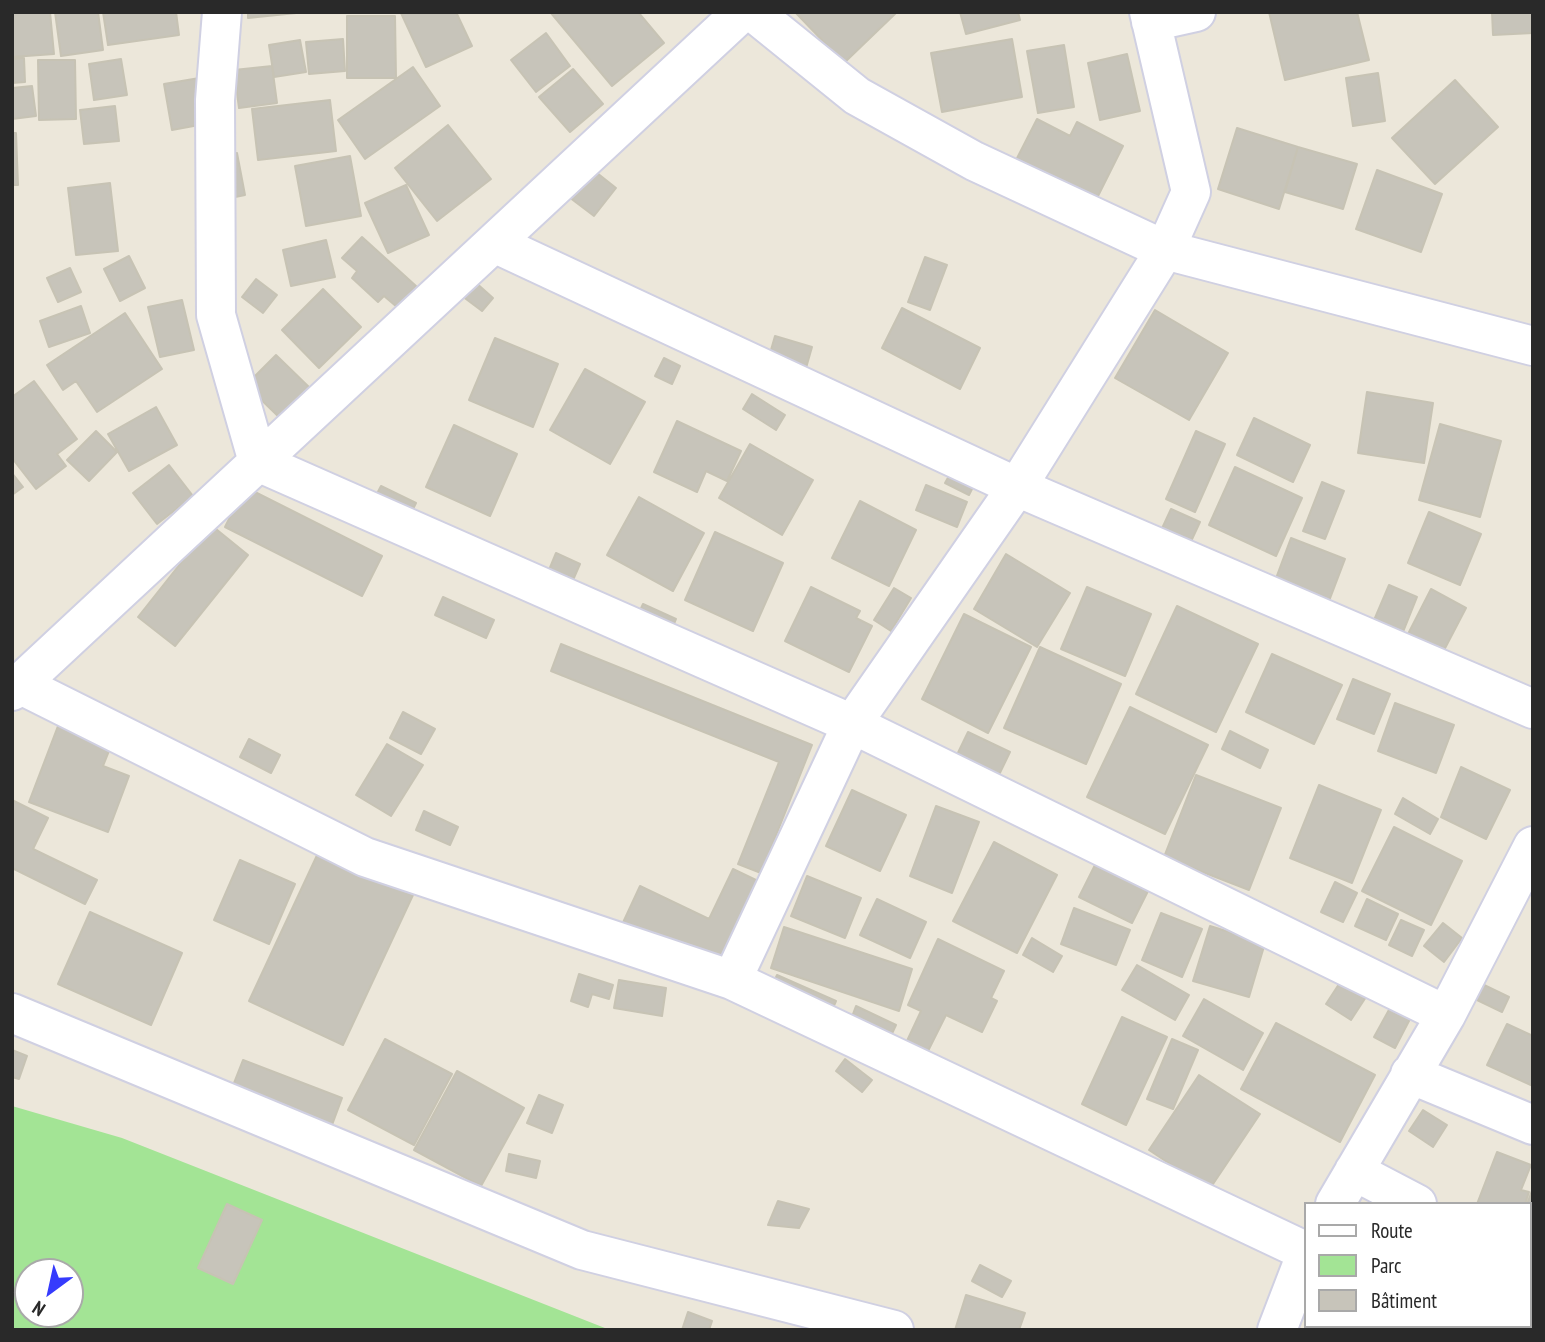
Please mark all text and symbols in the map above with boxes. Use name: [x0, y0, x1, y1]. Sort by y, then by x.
legend: [1304, 1202, 1531, 1328]
text: Route: [1371, 1217, 1413, 1244]
text: Parc: [1371, 1252, 1402, 1279]
north arrow: [14, 1258, 84, 1328]
text: Bâtiment: [1371, 1287, 1437, 1314]
text: N: [28, 1296, 49, 1322]

